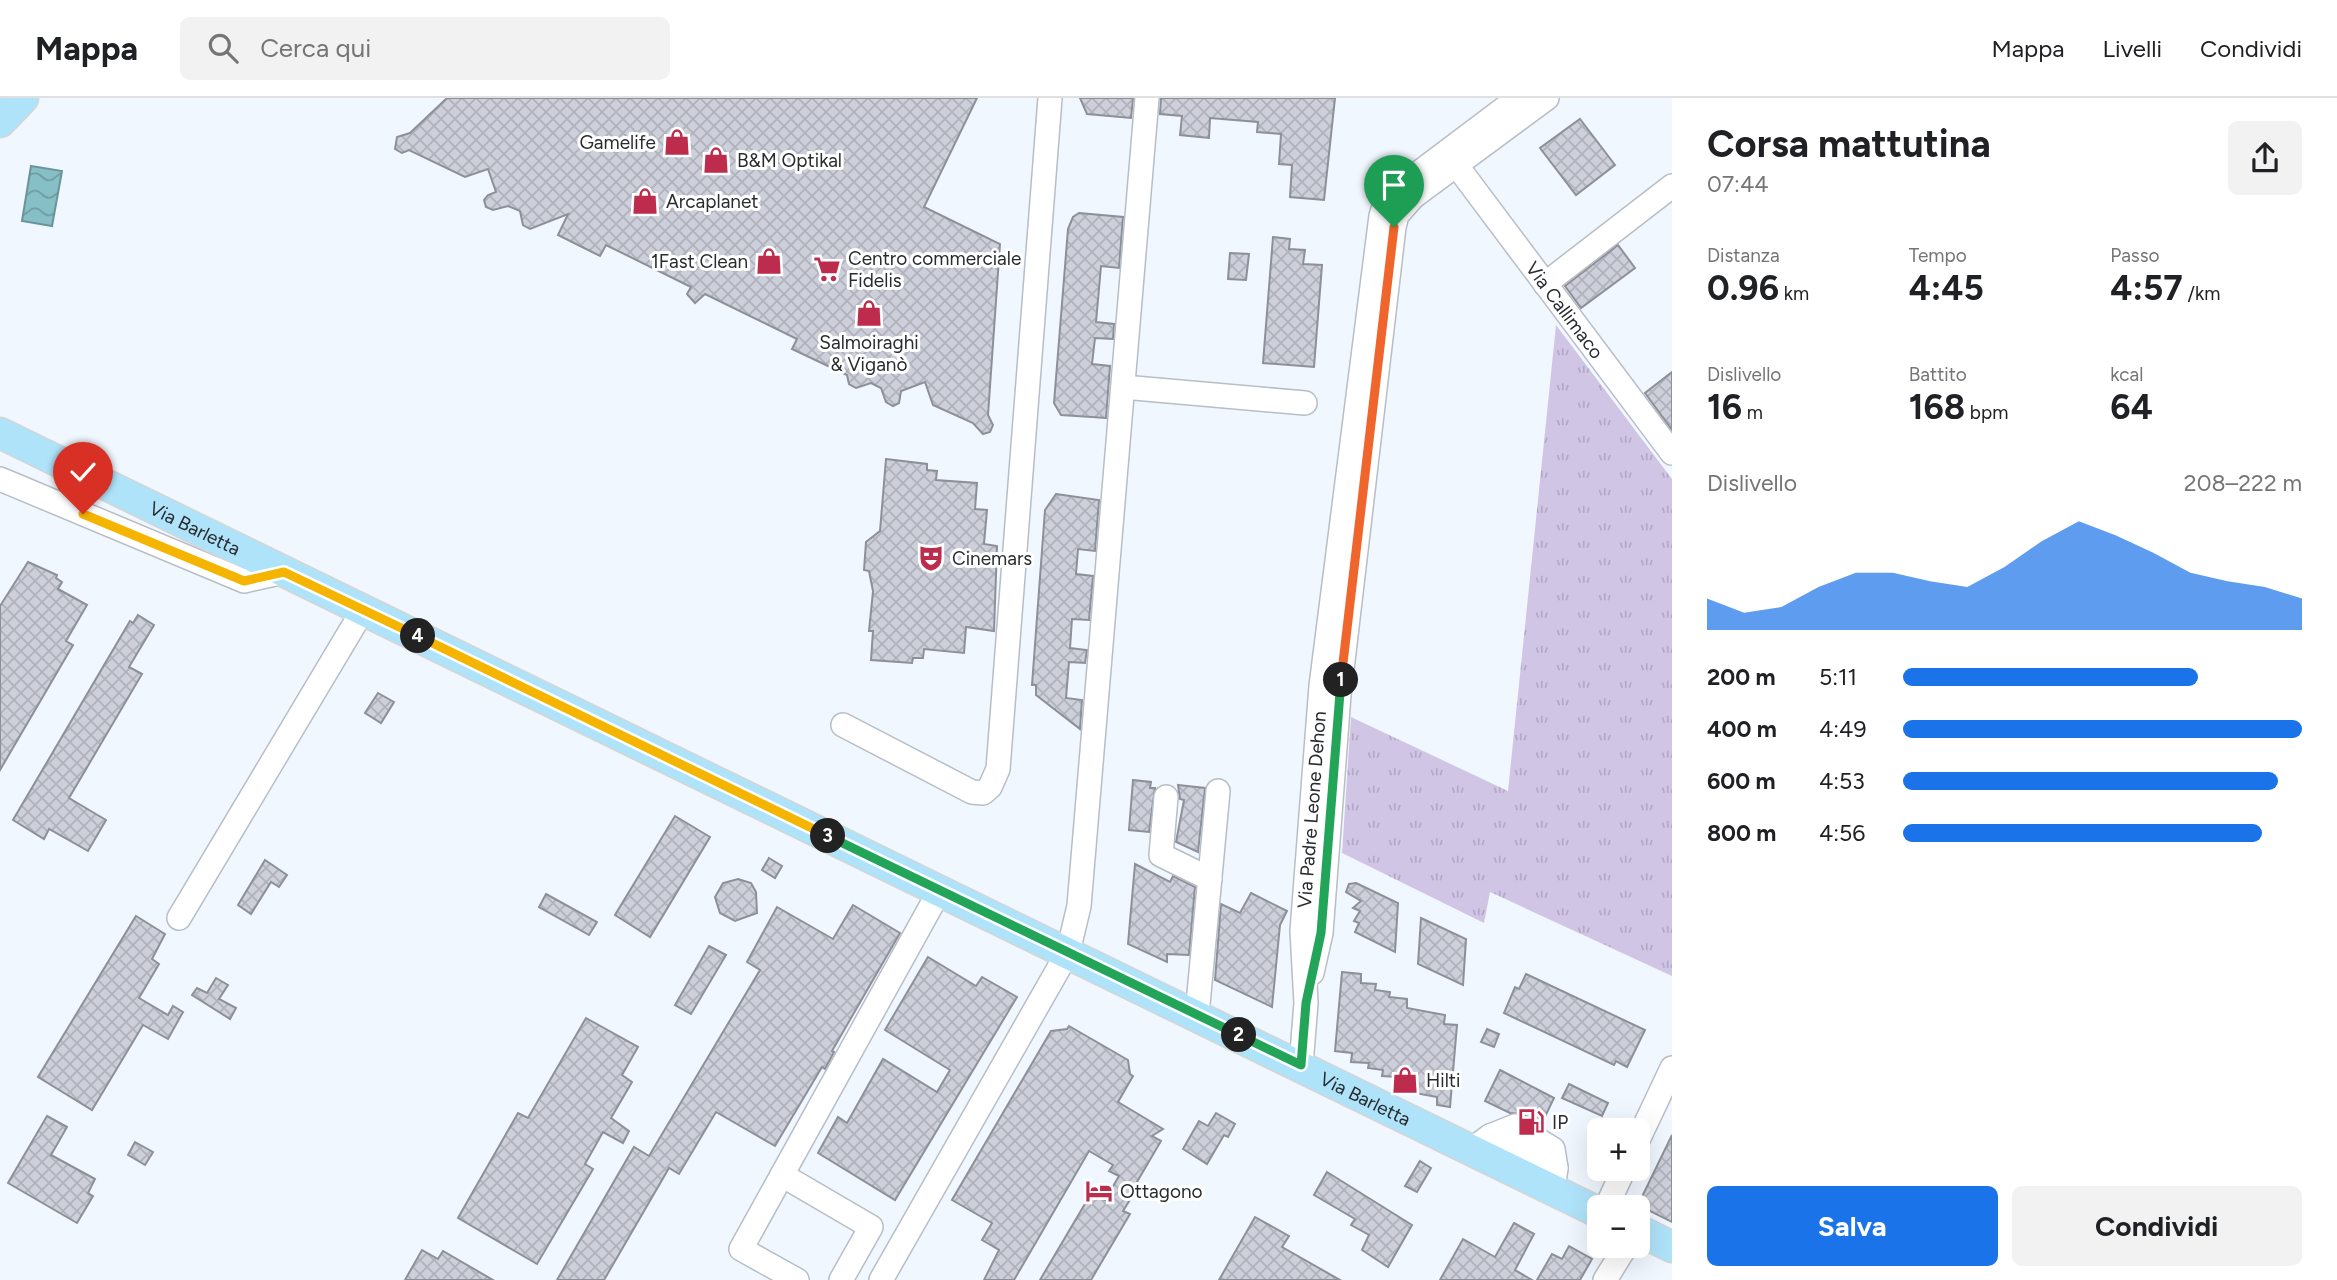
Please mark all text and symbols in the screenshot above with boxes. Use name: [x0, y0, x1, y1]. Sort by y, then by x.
search box: [180, 17, 670, 80]
text: Mappa: [35, 29, 138, 68]
icon: search: [204, 29, 242, 67]
text: Cerca qui: [260, 32, 371, 64]
text: Mappa: [1991, 34, 2065, 63]
text: Livelli: [2103, 34, 2162, 63]
text: Condividi: [2200, 34, 2302, 63]
text: Corsa mattutina: [1707, 121, 1991, 167]
button: share: [2228, 121, 2302, 195]
shop icon: Gamelife: [662, 127, 692, 157]
place label: Gamelife: [579, 131, 656, 154]
shop icon: B&M Optikal: [701, 145, 731, 175]
place label: B&M Optikal: [737, 149, 842, 172]
pin: [1364, 155, 1424, 227]
icon: arrive: [1375, 166, 1413, 204]
text: 07:44: [1707, 170, 1768, 198]
shop icon: Arcaplanet: [630, 186, 660, 216]
place label: Arcaplanet: [666, 190, 759, 213]
text: Distanza: [1707, 244, 1780, 267]
text: Tempo: [1909, 244, 1967, 267]
text: Passo: [2110, 244, 2160, 267]
shop icon: 1Fast Clean: [754, 246, 784, 276]
place label: Centro commerciale Fidelis: [848, 247, 1021, 292]
place label: 1Fast Clean: [651, 250, 748, 273]
supermarket icon: Centro commerciale Fidelis: [812, 254, 842, 284]
street label: Via Callimaco: [1521, 257, 1609, 363]
text: 0.96: [1707, 267, 1779, 309]
text: 4:45: [1909, 267, 1984, 309]
text: 4:57: [2110, 267, 2183, 309]
text: km: [1779, 282, 1809, 305]
text: /km: [2183, 282, 2220, 305]
shop icon: Salmoiraghi & Viganò: [854, 298, 884, 328]
place label: Salmoiraghi & Viganò: [819, 331, 919, 376]
text: Dislivello: [1707, 363, 1781, 386]
text: Battito: [1909, 363, 1967, 386]
text: kcal: [2110, 363, 2144, 386]
text: 16: [1707, 386, 1742, 428]
text: 168: [1909, 386, 1965, 428]
text: 64: [2110, 386, 2153, 428]
text: m: [1742, 401, 1763, 424]
text: bpm: [1965, 401, 2008, 424]
pin: [53, 442, 113, 514]
icon: check: [64, 453, 102, 491]
text: Dislivello: [1707, 469, 1797, 497]
text: 208–222 m: [2184, 469, 2302, 497]
street label: Via Barletta: [146, 496, 244, 560]
theatre icon: Cinemars: [916, 543, 946, 573]
place label: Cinemars: [952, 547, 1032, 570]
pin: 4: [400, 618, 436, 654]
text: 4: [411, 624, 424, 647]
pin: 1: [1324, 662, 1358, 698]
text: 200 m: [1707, 663, 1776, 691]
text: 5:11: [1819, 663, 1857, 691]
text: 1: [1336, 668, 1345, 691]
street label: Via Padre Leone Dehon: [1292, 710, 1331, 909]
text: 400 m: [1707, 715, 1777, 743]
text: 4:49: [1819, 715, 1866, 743]
text: 600 m: [1707, 767, 1776, 795]
text: 4:53: [1819, 767, 1865, 795]
pin: 3: [810, 818, 846, 854]
text: 800 m: [1707, 819, 1776, 847]
text: 4:56: [1819, 819, 1865, 847]
text: 3: [822, 824, 833, 847]
pin: 2: [1222, 1018, 1256, 1052]
text: 2: [1233, 1023, 1244, 1046]
shop icon: Hilti: [1390, 1065, 1420, 1095]
street label: Via Barletta: [1316, 1067, 1415, 1131]
place label: Hilti: [1426, 1069, 1460, 1092]
fuel station icon: IP: [1516, 1107, 1546, 1137]
place label: IP: [1552, 1111, 1568, 1134]
map controls: [1587, 1118, 1650, 1258]
button: +: [1587, 1118, 1650, 1181]
hotel icon: Ottagono: [1084, 1176, 1114, 1206]
place label: Ottagono: [1120, 1180, 1203, 1203]
button: Salva: [1707, 1186, 1998, 1266]
button: Condividi: [2012, 1186, 2302, 1266]
button: −: [1587, 1195, 1650, 1258]

